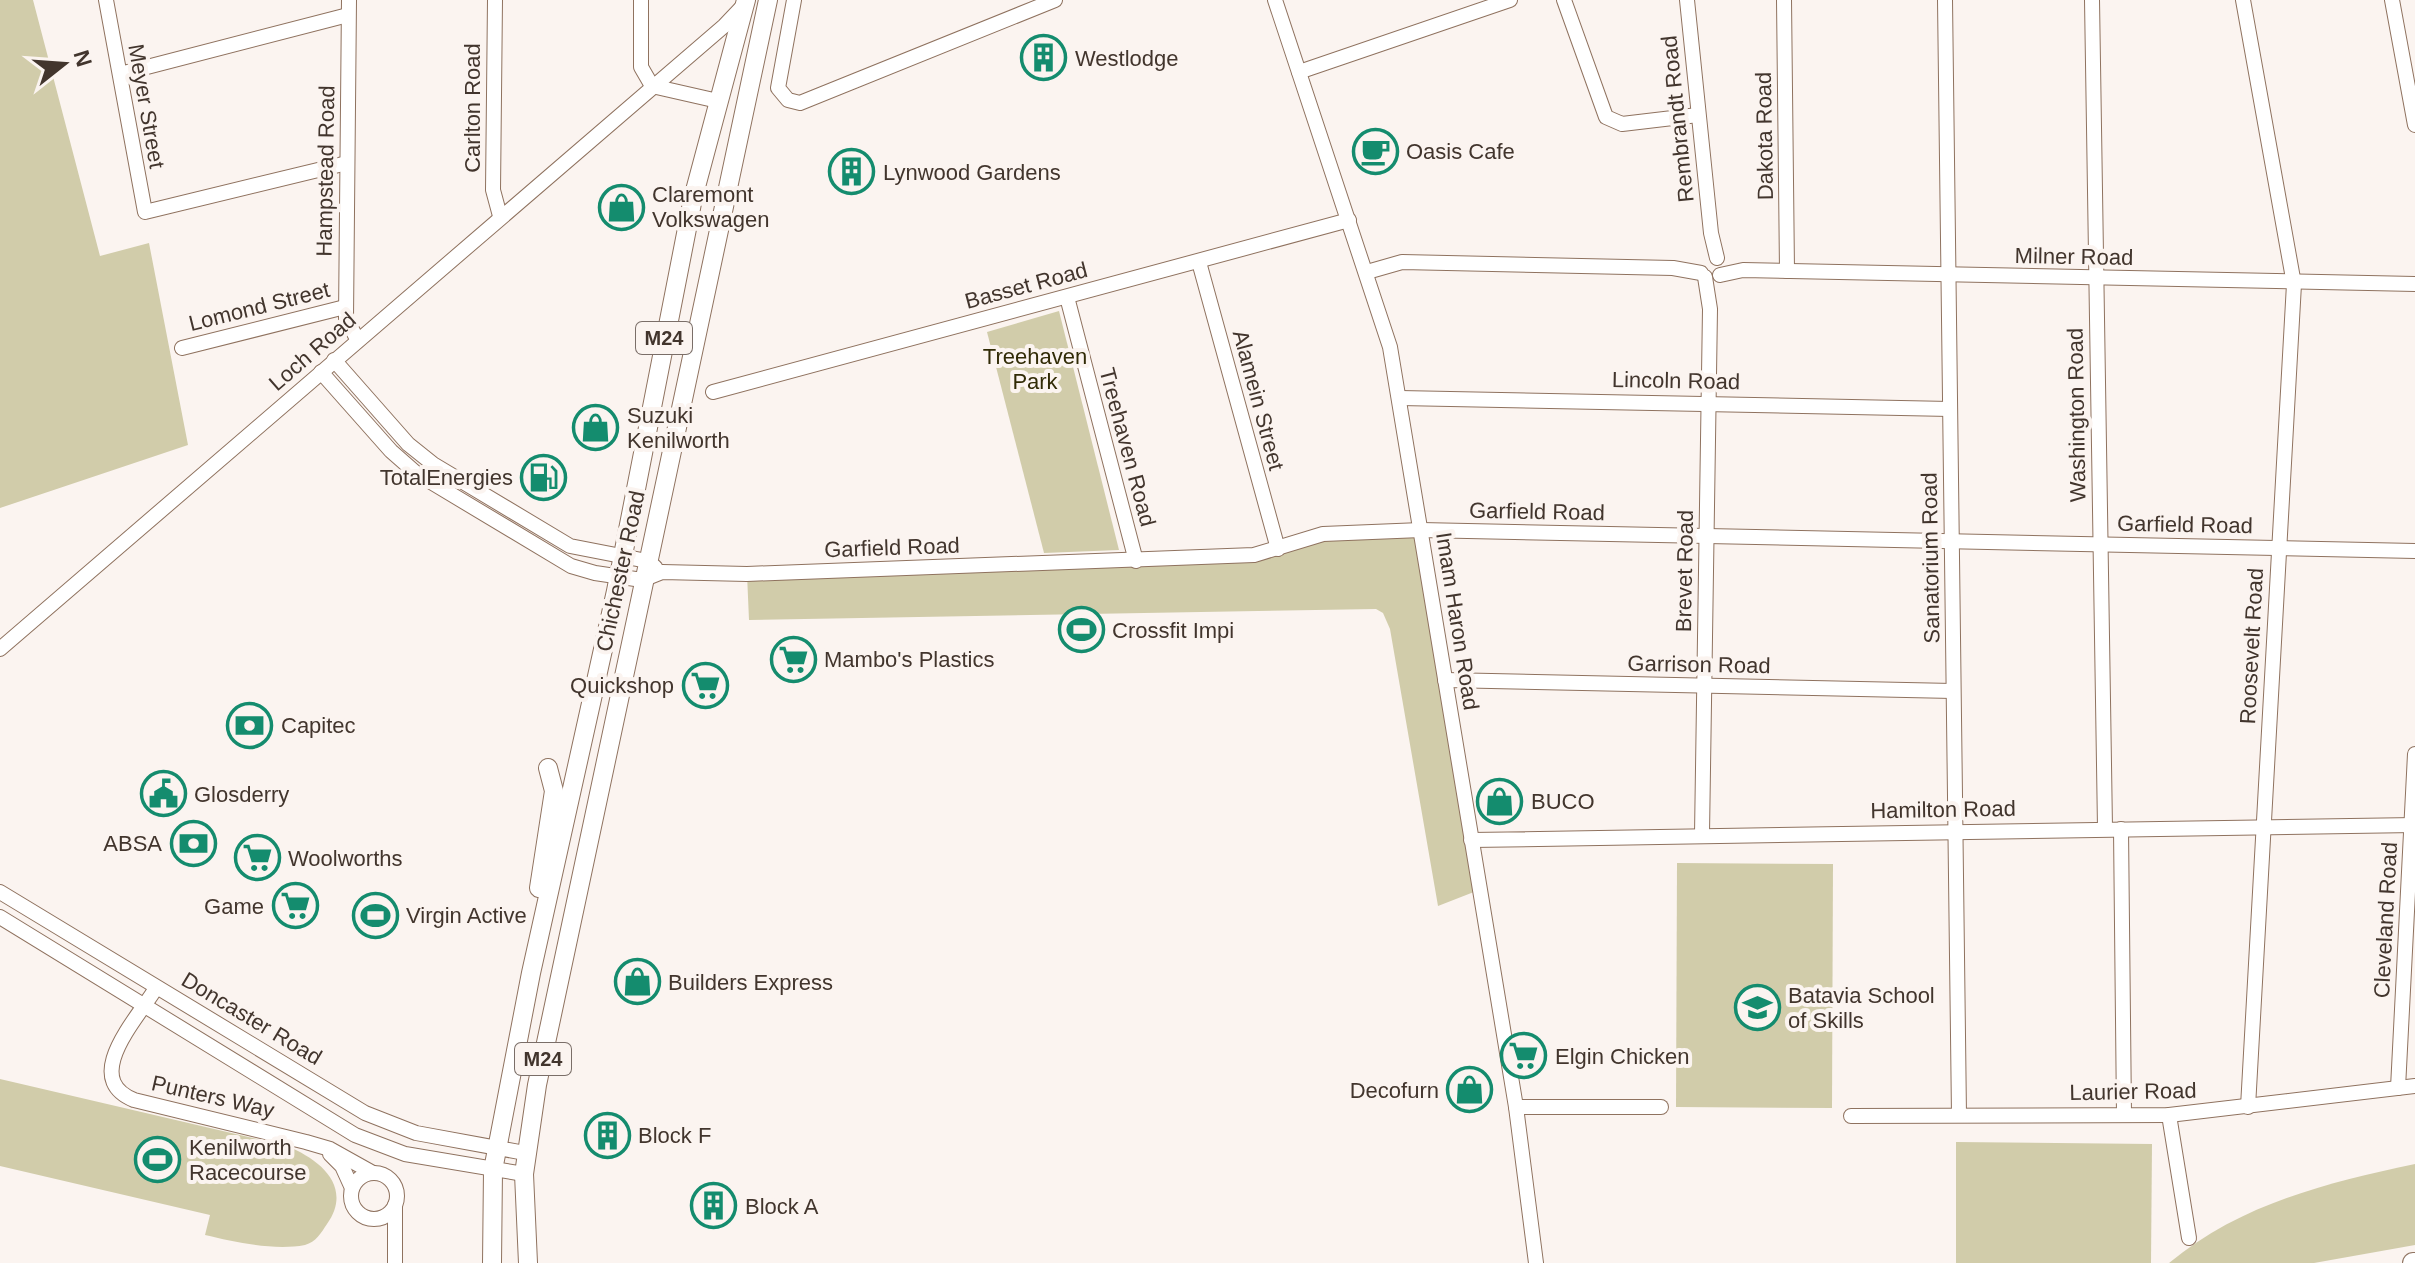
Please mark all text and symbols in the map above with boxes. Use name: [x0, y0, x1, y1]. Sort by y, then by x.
north arrow: [24, 24, 104, 104]
building icon: Westlodge: [1020, 34, 1068, 82]
street label: Rembrandt Road: [1656, 34, 1699, 204]
street label: Meyer Street: [123, 42, 170, 170]
street label: Carlton Road: [460, 43, 485, 173]
place label: Westlodge: [1075, 46, 1179, 71]
text: N: [68, 47, 97, 70]
street label: Dakota Road: [1751, 72, 1778, 200]
street label: Hampstead Road: [312, 85, 339, 257]
cafe icon: Oasis Cafe: [1351, 127, 1399, 175]
place label: Oasis Cafe: [1406, 139, 1515, 164]
building icon: Lynwood Gardens: [828, 148, 876, 196]
place label: Lynwood Gardens: [883, 160, 1061, 185]
place label: Claremont Volkswagen: [652, 182, 769, 232]
shop icon: Claremont Volkswagen: [597, 183, 645, 231]
street label: Milner Road: [2014, 243, 2134, 270]
street label: Basset Road: [962, 257, 1090, 314]
street label: Lomond Street: [186, 277, 332, 336]
street label: Loch Road: [264, 307, 361, 396]
road number: M24: [636, 322, 692, 354]
street label: Alamein Street: [1228, 327, 1289, 473]
street label: Washington Road: [2062, 328, 2091, 502]
park label: Treehaven Park: [983, 344, 1087, 394]
street label: Treehaven Road: [1094, 365, 1161, 529]
street label: Lincoln Road: [1612, 367, 1740, 394]
place label: Suzuki Kenilworth: [627, 403, 730, 453]
shop icon: Suzuki Kenilworth: [572, 404, 620, 452]
fuel station icon: TotalEnergies: [520, 453, 568, 501]
place label: TotalEnergies: [380, 465, 513, 490]
street label: Sanatorium Road: [1917, 472, 1944, 644]
street label: Chichester Road: [591, 488, 650, 654]
street label: Garfield Road: [1469, 498, 1605, 525]
street label: Brevet Road: [1671, 510, 1698, 632]
street label: Garfield Road: [2117, 511, 2253, 538]
street label: Imam Haron Road: [1431, 530, 1484, 712]
street label: Garfield Road: [824, 533, 960, 562]
street label: Roosevelt Road: [2235, 567, 2268, 725]
sports icon: Crossfit Impi: [1057, 606, 1105, 654]
place label: Crossfit Impi: [1112, 618, 1234, 643]
supermarket icon: Mambo's Plastics: [769, 635, 817, 683]
place label: Mambo's Plastics: [824, 647, 994, 672]
street label: Garrison Road: [1627, 651, 1771, 678]
supermarket icon: Quickshop: [681, 661, 729, 709]
place label: Quickshop: [570, 673, 674, 698]
bank icon: Capitec: [226, 701, 274, 749]
place label: Capitec: [281, 713, 356, 738]
public building icon: Glosderry: [139, 770, 187, 818]
shop icon: BUCO: [1476, 777, 1524, 825]
place label: Glosderry: [194, 782, 289, 807]
place label: BUCO: [1531, 789, 1595, 814]
street label: Hamilton Road: [1870, 796, 2016, 823]
bank icon: ABSA: [169, 819, 217, 867]
place label: ABSA: [103, 831, 162, 856]
supermarket icon: Woolworths: [233, 834, 281, 882]
street label: Cleveland Road: [2369, 841, 2402, 999]
place label: Woolworths: [288, 846, 403, 871]
supermarket icon: Game: [271, 882, 319, 930]
sports icon: Virgin Active: [351, 891, 399, 939]
place label: Game: [204, 894, 264, 919]
place label: Virgin Active: [406, 903, 527, 928]
shop icon: Builders Express: [613, 958, 661, 1006]
street label: Doncaster Road: [177, 967, 326, 1070]
place label: Builders Express: [668, 970, 833, 995]
place label: Batavia School of Skills: [1788, 983, 1935, 1033]
school or university icon: Batavia School of Skills: [1733, 984, 1781, 1032]
supermarket icon: Elgin Chicken: [1500, 1032, 1548, 1080]
road number: M24: [515, 1043, 571, 1075]
place label: Elgin Chicken: [1555, 1044, 1690, 1069]
shop icon: Decofurn: [1446, 1066, 1494, 1114]
street label: Punters Way: [149, 1070, 277, 1123]
place label: Decofurn: [1350, 1078, 1439, 1103]
street label: Laurier Road: [2069, 1078, 2197, 1105]
building icon: Block F: [583, 1111, 631, 1159]
place label: Block F: [638, 1123, 711, 1148]
place label: Kenilworth Racecourse: [189, 1135, 306, 1185]
sports icon: Kenilworth Racecourse: [134, 1136, 182, 1184]
building icon: Block A: [690, 1182, 738, 1230]
place label: Block A: [745, 1194, 819, 1219]

